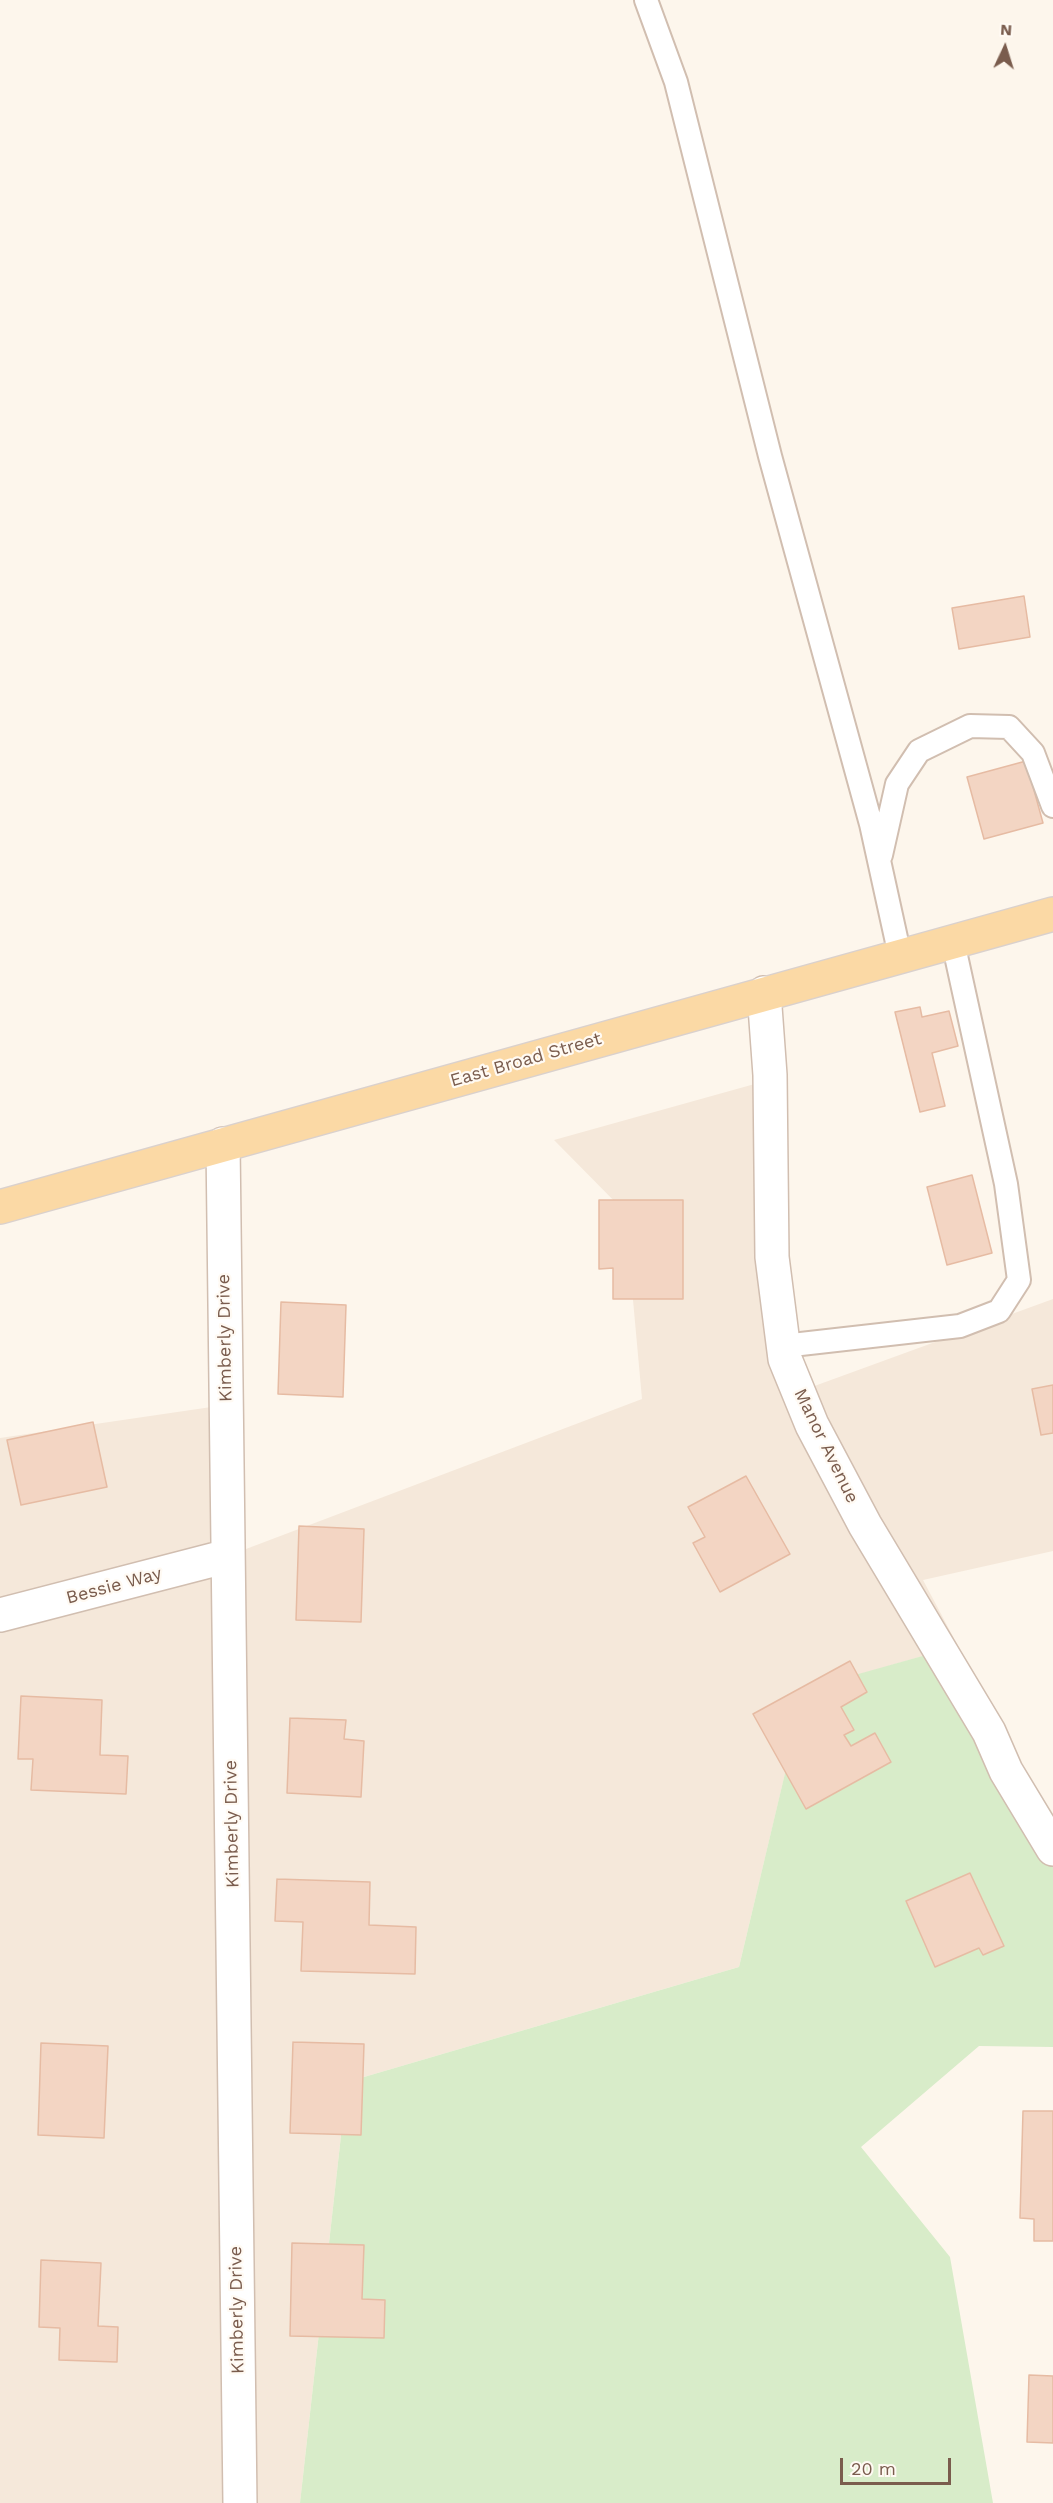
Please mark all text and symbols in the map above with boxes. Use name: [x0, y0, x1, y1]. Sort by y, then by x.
north arrow: [975, 18, 1035, 78]
text: N: [1000, 20, 1013, 39]
street label: East Broad Street: [448, 1028, 604, 1092]
street label: Kimberly Drive: [213, 1274, 237, 1402]
street label: Manor Avenue: [789, 1385, 863, 1507]
street label: Bessie Way: [64, 1563, 164, 1609]
street label: Kimberly Drive: [220, 1760, 244, 1888]
street label: Kimberly Drive: [225, 2246, 249, 2374]
scale bar: [843, 2446, 954, 2484]
text: 20 m: [851, 2458, 896, 2479]

